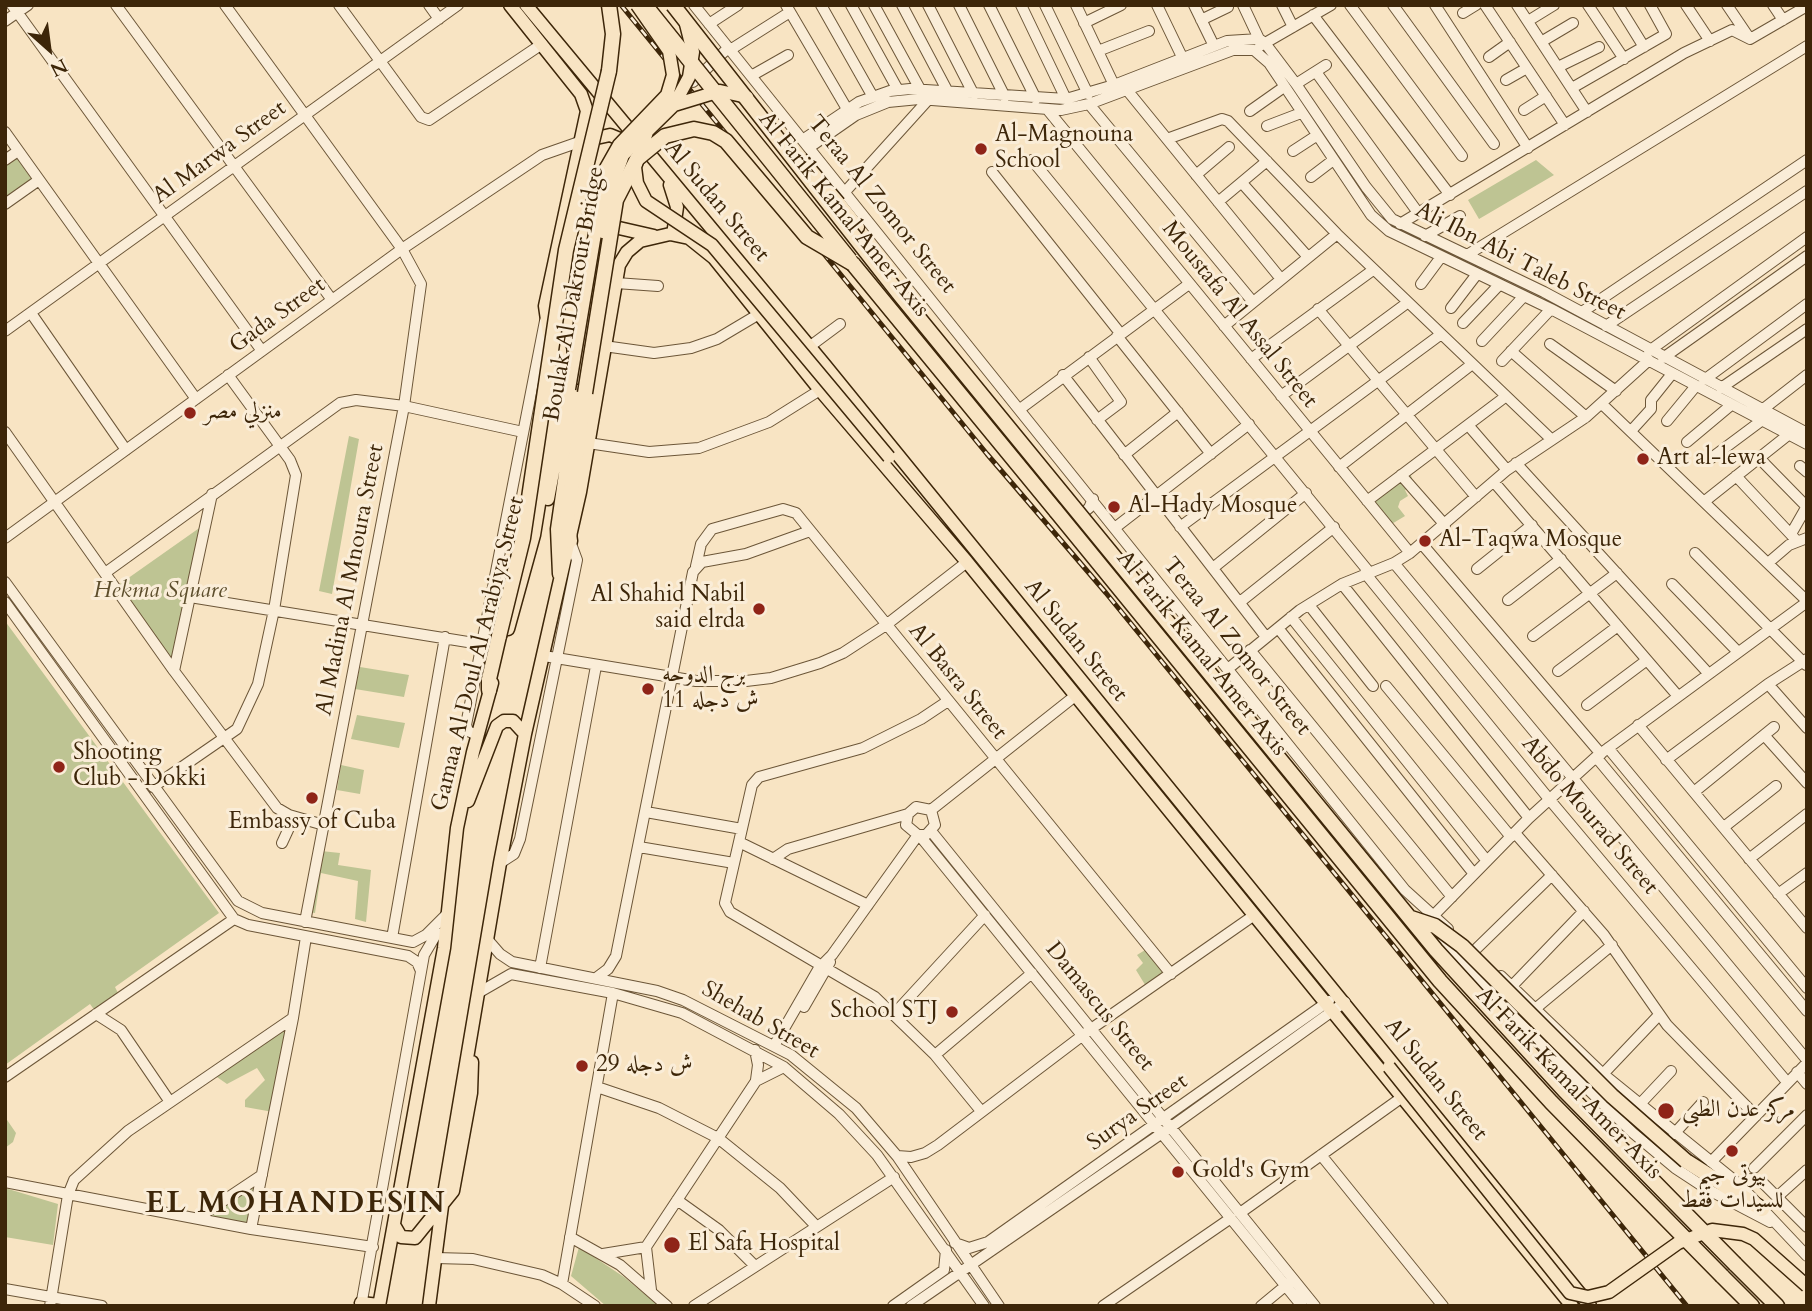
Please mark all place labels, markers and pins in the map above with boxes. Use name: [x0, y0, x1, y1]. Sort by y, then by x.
place label: Al-Magnouna School: [995, 122, 1133, 176]
marker: Al-Magnouna School: [973, 141, 989, 157]
place label: منزلي مصر: [204, 399, 282, 427]
marker: منزلي مصر: [182, 405, 198, 421]
place label: Art al-lewa: [1657, 445, 1766, 473]
marker: Art al-lewa: [1635, 451, 1651, 467]
place label: Al-Hady Mosque: [1128, 493, 1297, 521]
marker: Al-Hady Mosque: [1106, 499, 1122, 515]
place label: Al-Taqwa Mosque: [1439, 527, 1622, 555]
marker: Al-Taqwa Mosque: [1417, 533, 1433, 549]
place label: Al Shahid Nabil said elrda: [591, 582, 745, 636]
marker: Al Shahid Nabil said elrda: [751, 601, 767, 617]
place label: برج الدوحه 11 ش دجله: [662, 662, 759, 716]
marker: برج الدوحه 11 ش دجله: [640, 681, 656, 697]
place label: Shooting Club - Dokki: [73, 740, 206, 794]
marker: Shooting Club - Dokki: [51, 759, 67, 775]
marker: Embassy of Cuba: [304, 790, 320, 806]
place label: Embassy of Cuba: [228, 809, 396, 837]
place label: School STJ: [830, 998, 938, 1026]
marker: School STJ: [944, 1004, 960, 1020]
place label: 29 ش دجله: [596, 1052, 693, 1080]
marker: 29 ش دجله: [574, 1058, 590, 1074]
place label: مركز عدن الطبى: [1682, 1097, 1795, 1125]
marker: مركز عدن الطبى: [1656, 1101, 1676, 1121]
marker: بيوتى جيم للسيدات فقط: [1724, 1143, 1740, 1159]
place label: Gold's Gym: [1192, 1158, 1310, 1186]
place label: بيوتى جيم للسيدات فقط: [1680, 1162, 1784, 1216]
marker: Gold's Gym: [1170, 1164, 1186, 1180]
place label: El Safa Hospital: [688, 1231, 840, 1259]
marker: El Safa Hospital: [662, 1235, 682, 1255]

